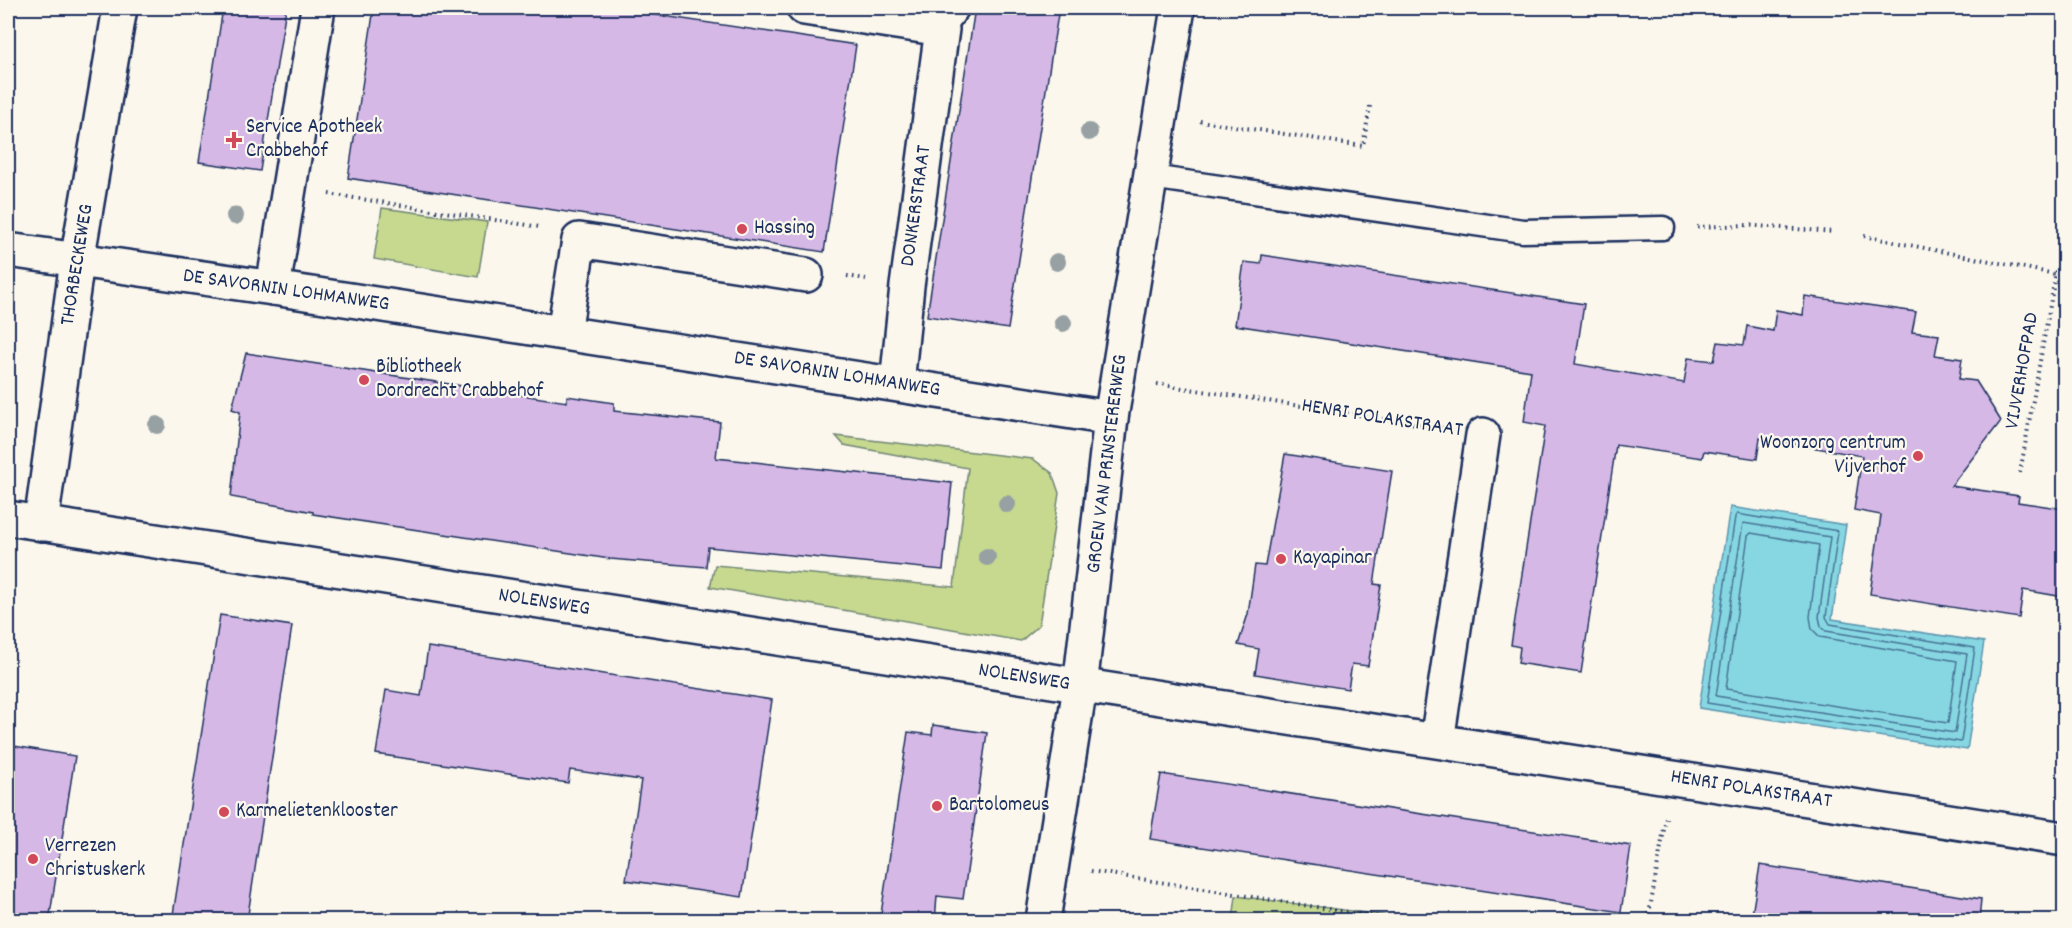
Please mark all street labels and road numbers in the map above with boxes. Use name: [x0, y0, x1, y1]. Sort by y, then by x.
street label: DONKERSTRAAT: [894, 143, 940, 268]
street label: THORBECKEWEG: [54, 202, 102, 328]
street label: DE SAVORNIN LOHMANWEG: [181, 262, 391, 320]
street label: VIJVERHOFPAD: [1998, 310, 2048, 432]
street label: DE SAVORNIN LOHMANWEG: [732, 344, 942, 406]
street label: GROEN VAN PRINSTERERWEG: [1080, 353, 1136, 575]
street label: HENRI POLAKSTRAAT: [1299, 391, 1465, 447]
street label: NOLENSWEG: [496, 581, 592, 625]
street label: NOLENSWEG: [976, 656, 1072, 700]
street label: HENRI POLAKSTRAAT: [1668, 762, 1834, 818]

